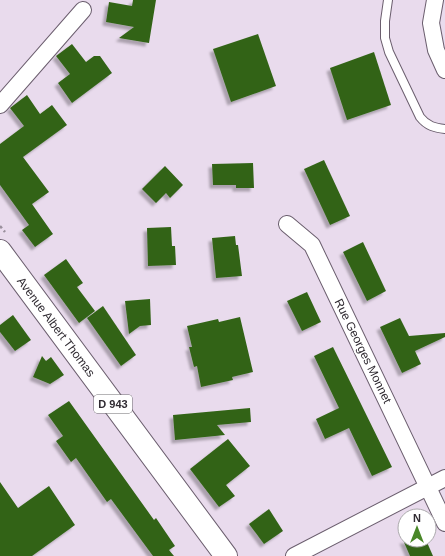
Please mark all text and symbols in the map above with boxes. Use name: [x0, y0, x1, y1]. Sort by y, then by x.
street label: Avenue Albert Thomas: [14, 274, 98, 380]
street label: Rue Georges Monnet: [332, 296, 395, 406]
road number: D 943: [94, 395, 132, 413]
north arrow: [397, 508, 437, 548]
text: N: [413, 512, 421, 524]

